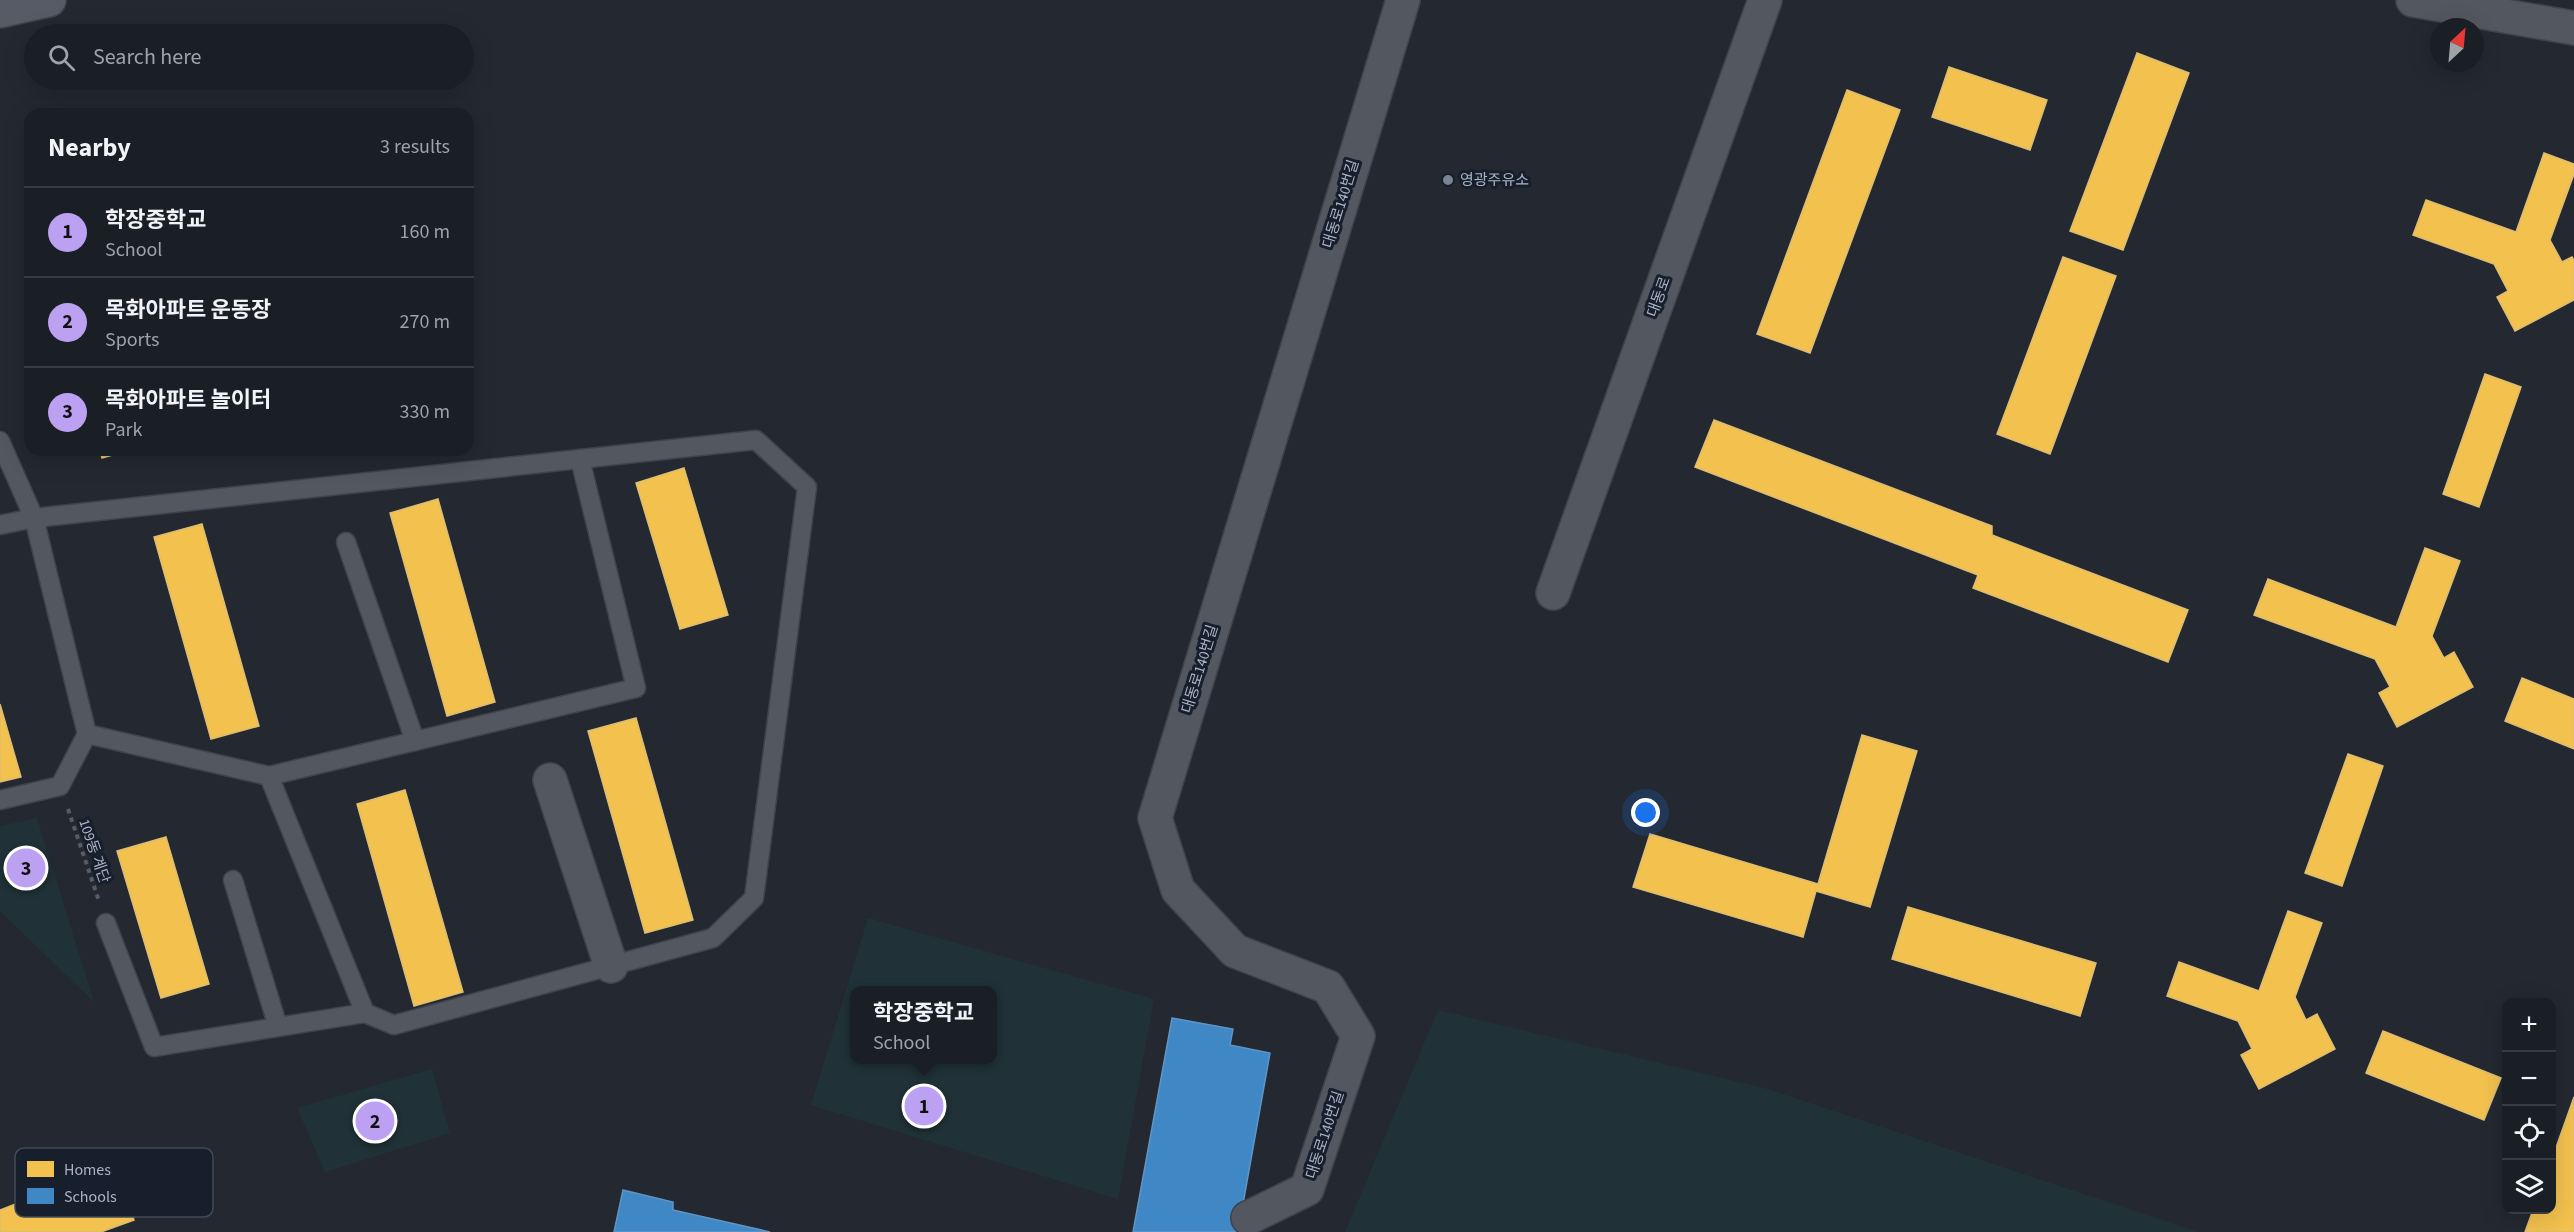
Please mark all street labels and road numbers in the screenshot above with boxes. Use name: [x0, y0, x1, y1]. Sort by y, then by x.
street label: 대동로140번길: [1318, 157, 1364, 251]
street label: 대동로: [1642, 274, 1676, 320]
street label: 대동로140번길: [1177, 622, 1223, 716]
street label: 109동 계단: [73, 816, 115, 886]
street label: 대동로140번길: [1301, 1088, 1349, 1182]

